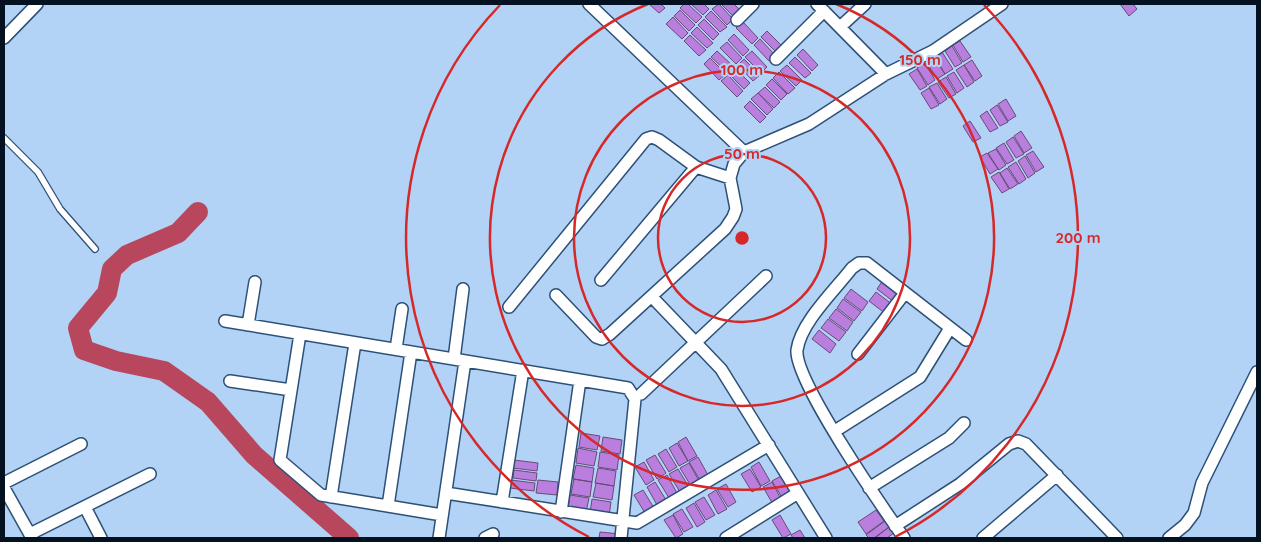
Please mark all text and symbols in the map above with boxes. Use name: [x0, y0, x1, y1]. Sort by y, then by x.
text: 150 m: [899, 50, 941, 69]
text: 100 m: [721, 60, 763, 79]
text: 50 m: [724, 144, 760, 163]
text: 200 m: [1056, 228, 1101, 247]
centre of rings: [733, 229, 751, 247]

